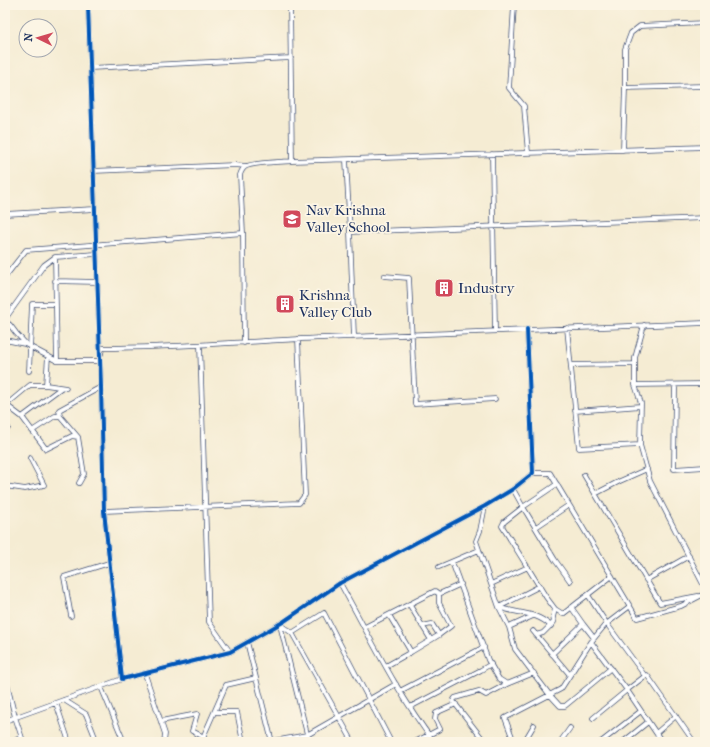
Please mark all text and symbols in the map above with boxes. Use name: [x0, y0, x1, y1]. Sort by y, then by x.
north arrow: [18, 18, 58, 58]
text: N: [22, 32, 35, 42]
place label: Nav Krishna Valley School: [305, 201, 390, 236]
school or university icon: Nav Krishna Valley School: [281, 208, 303, 230]
building icon: Industry: [433, 277, 455, 299]
place label: Industry: [458, 279, 515, 297]
place label: Krishna Valley Club: [298, 286, 372, 321]
building icon: Krishna Valley Club: [274, 293, 296, 315]

